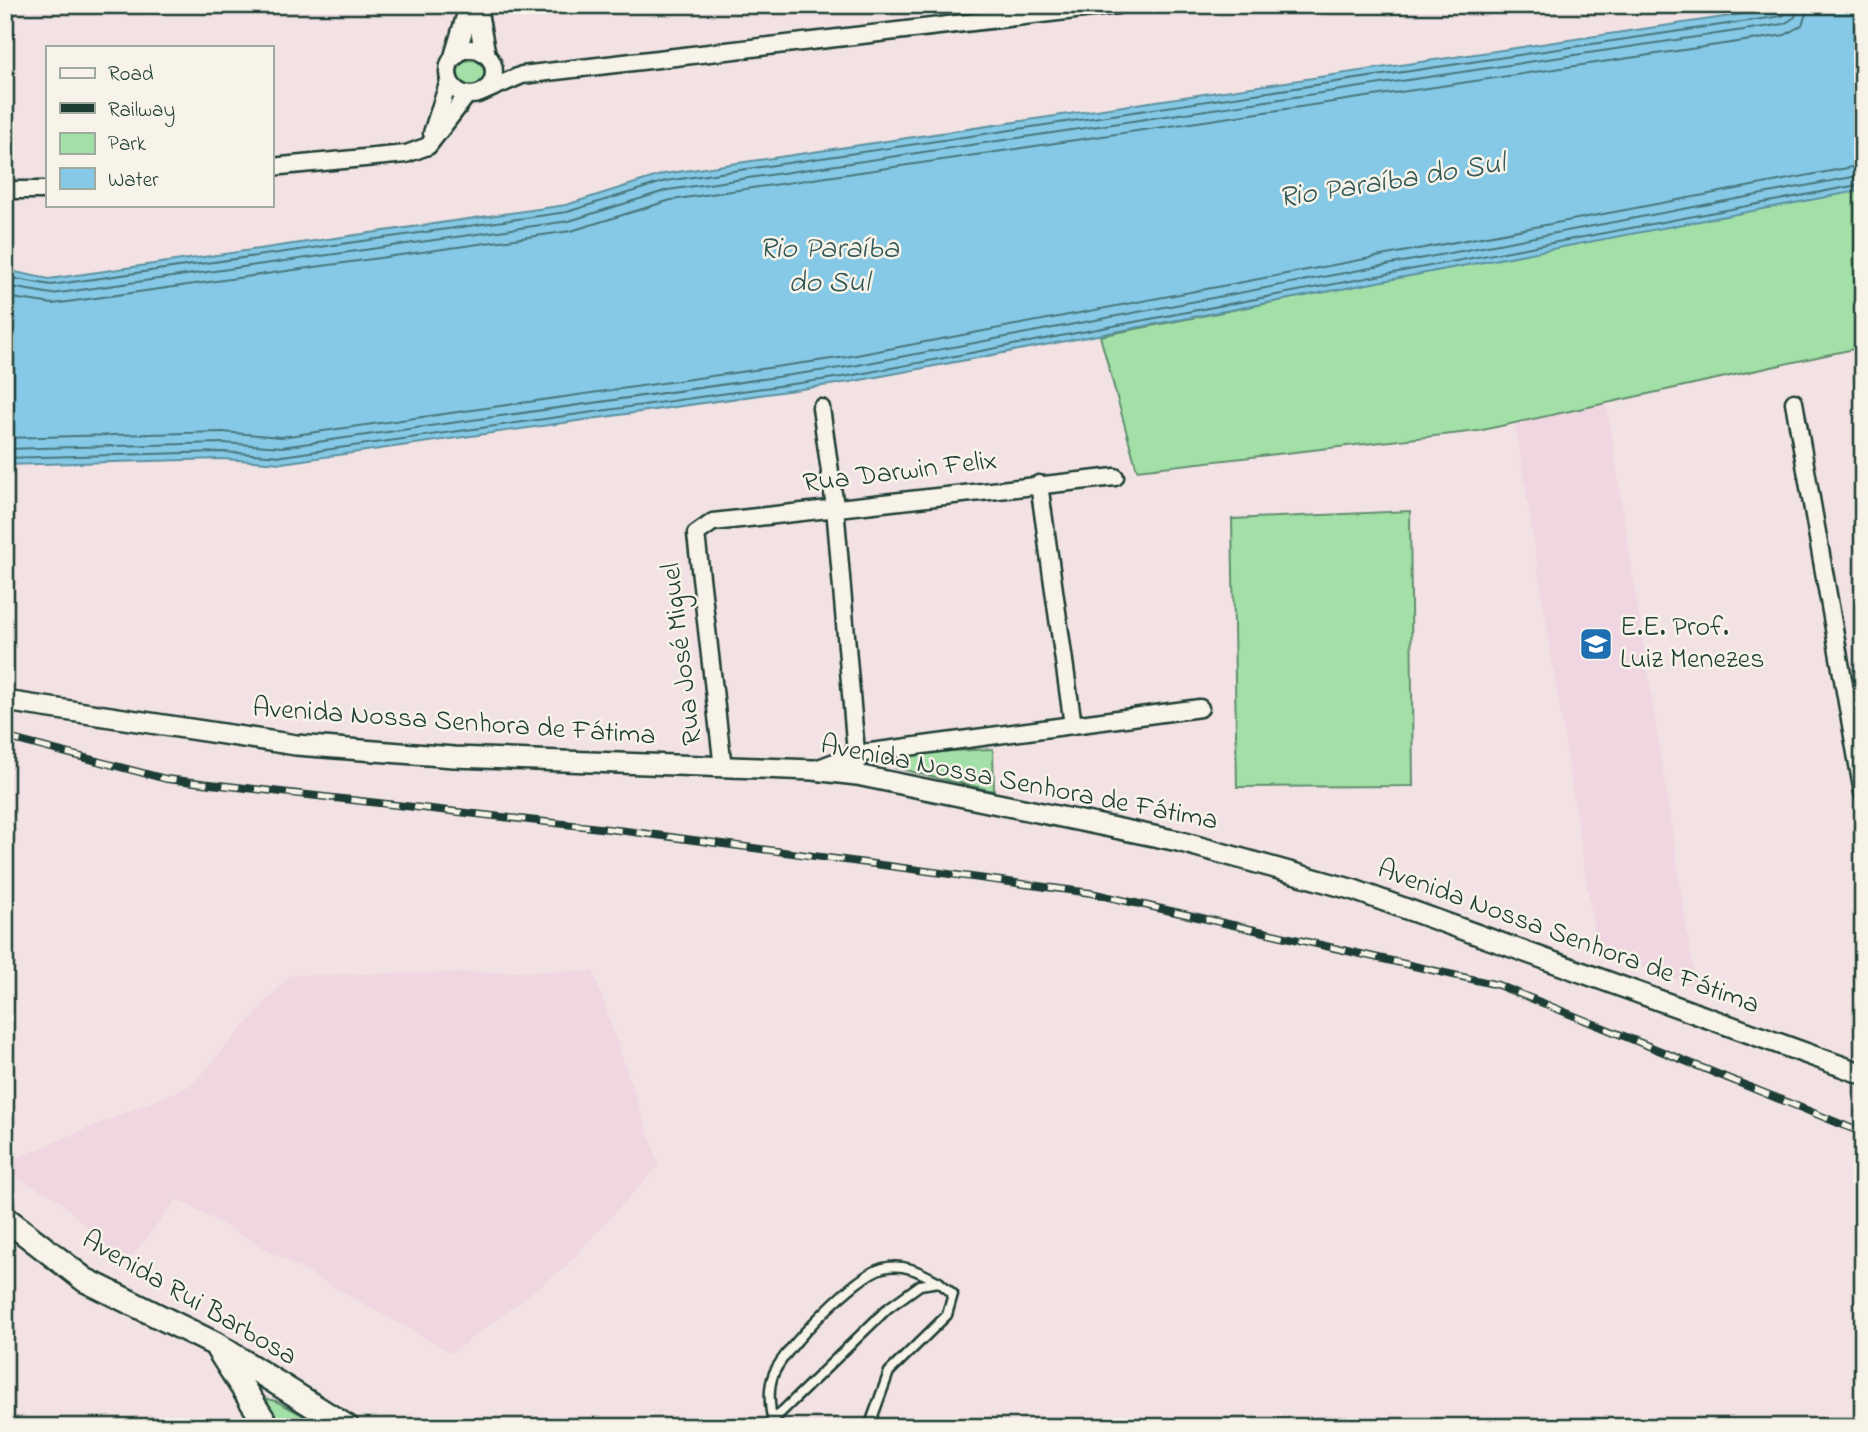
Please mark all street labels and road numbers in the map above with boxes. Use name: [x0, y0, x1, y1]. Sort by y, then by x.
street label: Rua Darwin Felix: [801, 441, 999, 505]
street label: Rua José Miguel: [651, 560, 715, 748]
street label: Avenida Nossa Senhora de Fátima: [251, 688, 657, 758]
street label: Avenida Nossa Senhora de Fátima: [817, 725, 1221, 843]
street label: Avenida Nossa Senhora de Fátima: [1371, 850, 1765, 1026]
street label: Avenida Rui Barbosa: [74, 1221, 304, 1377]

